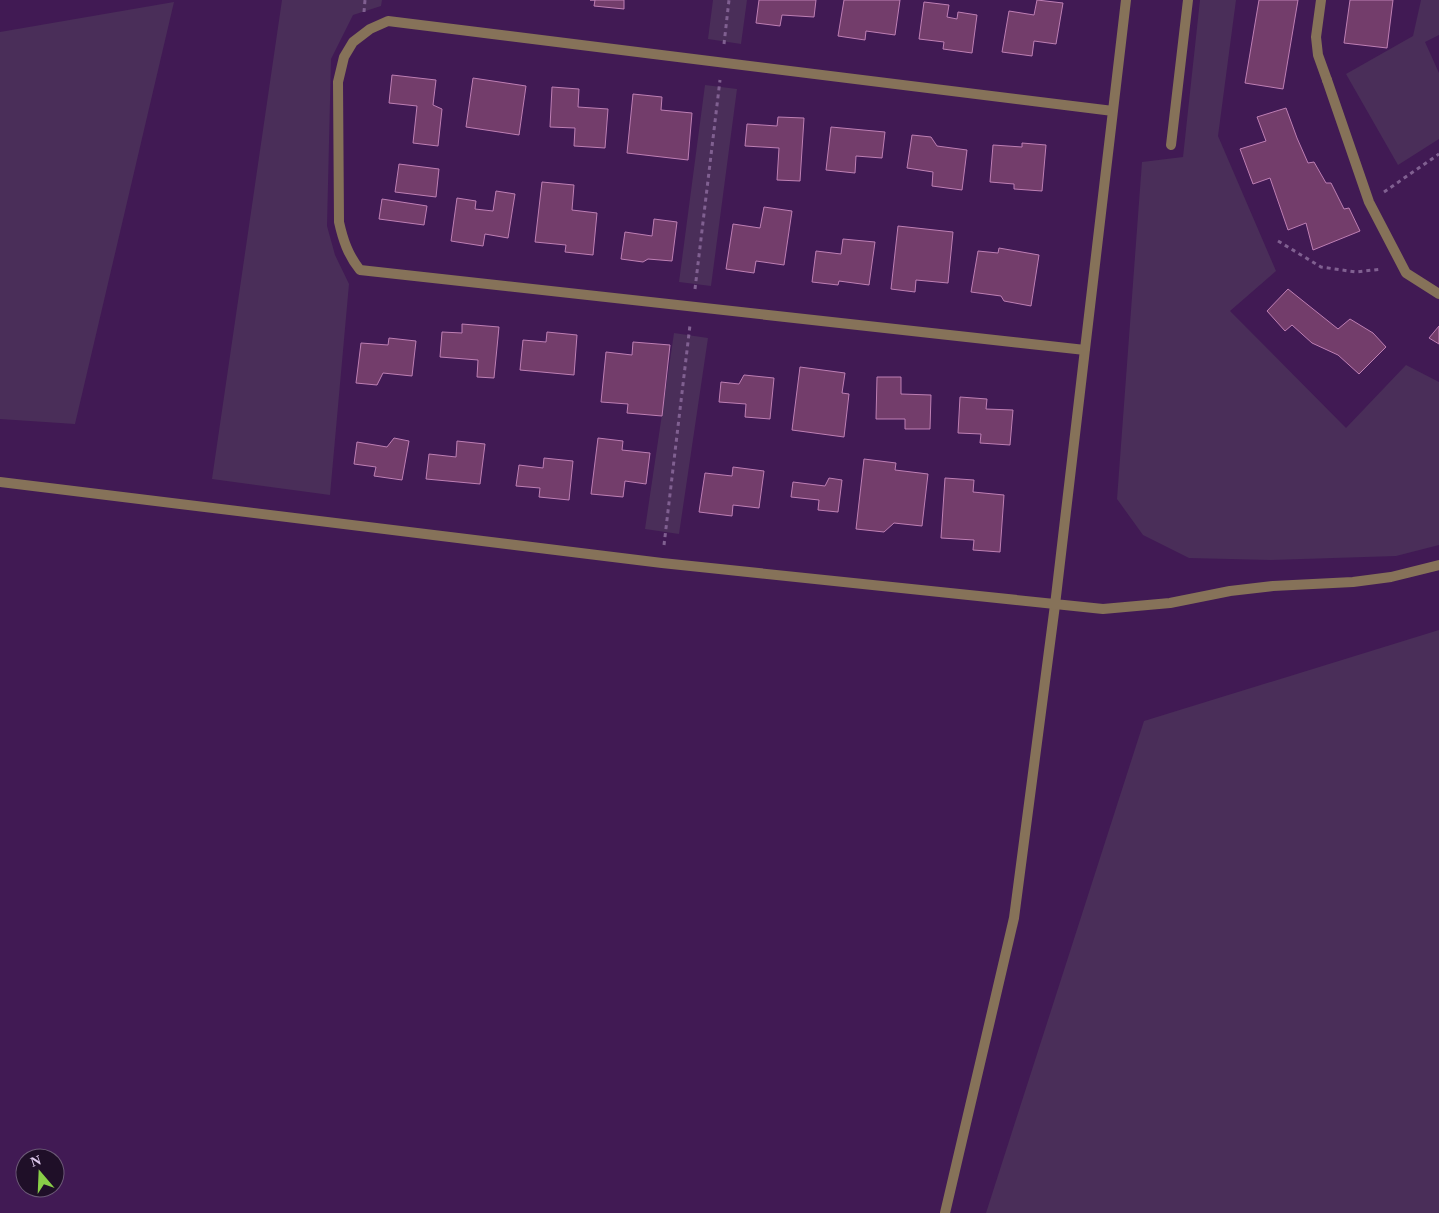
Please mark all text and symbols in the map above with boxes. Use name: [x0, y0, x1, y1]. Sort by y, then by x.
north arrow: [15, 1148, 65, 1198]
text: N: [29, 1152, 43, 1170]

